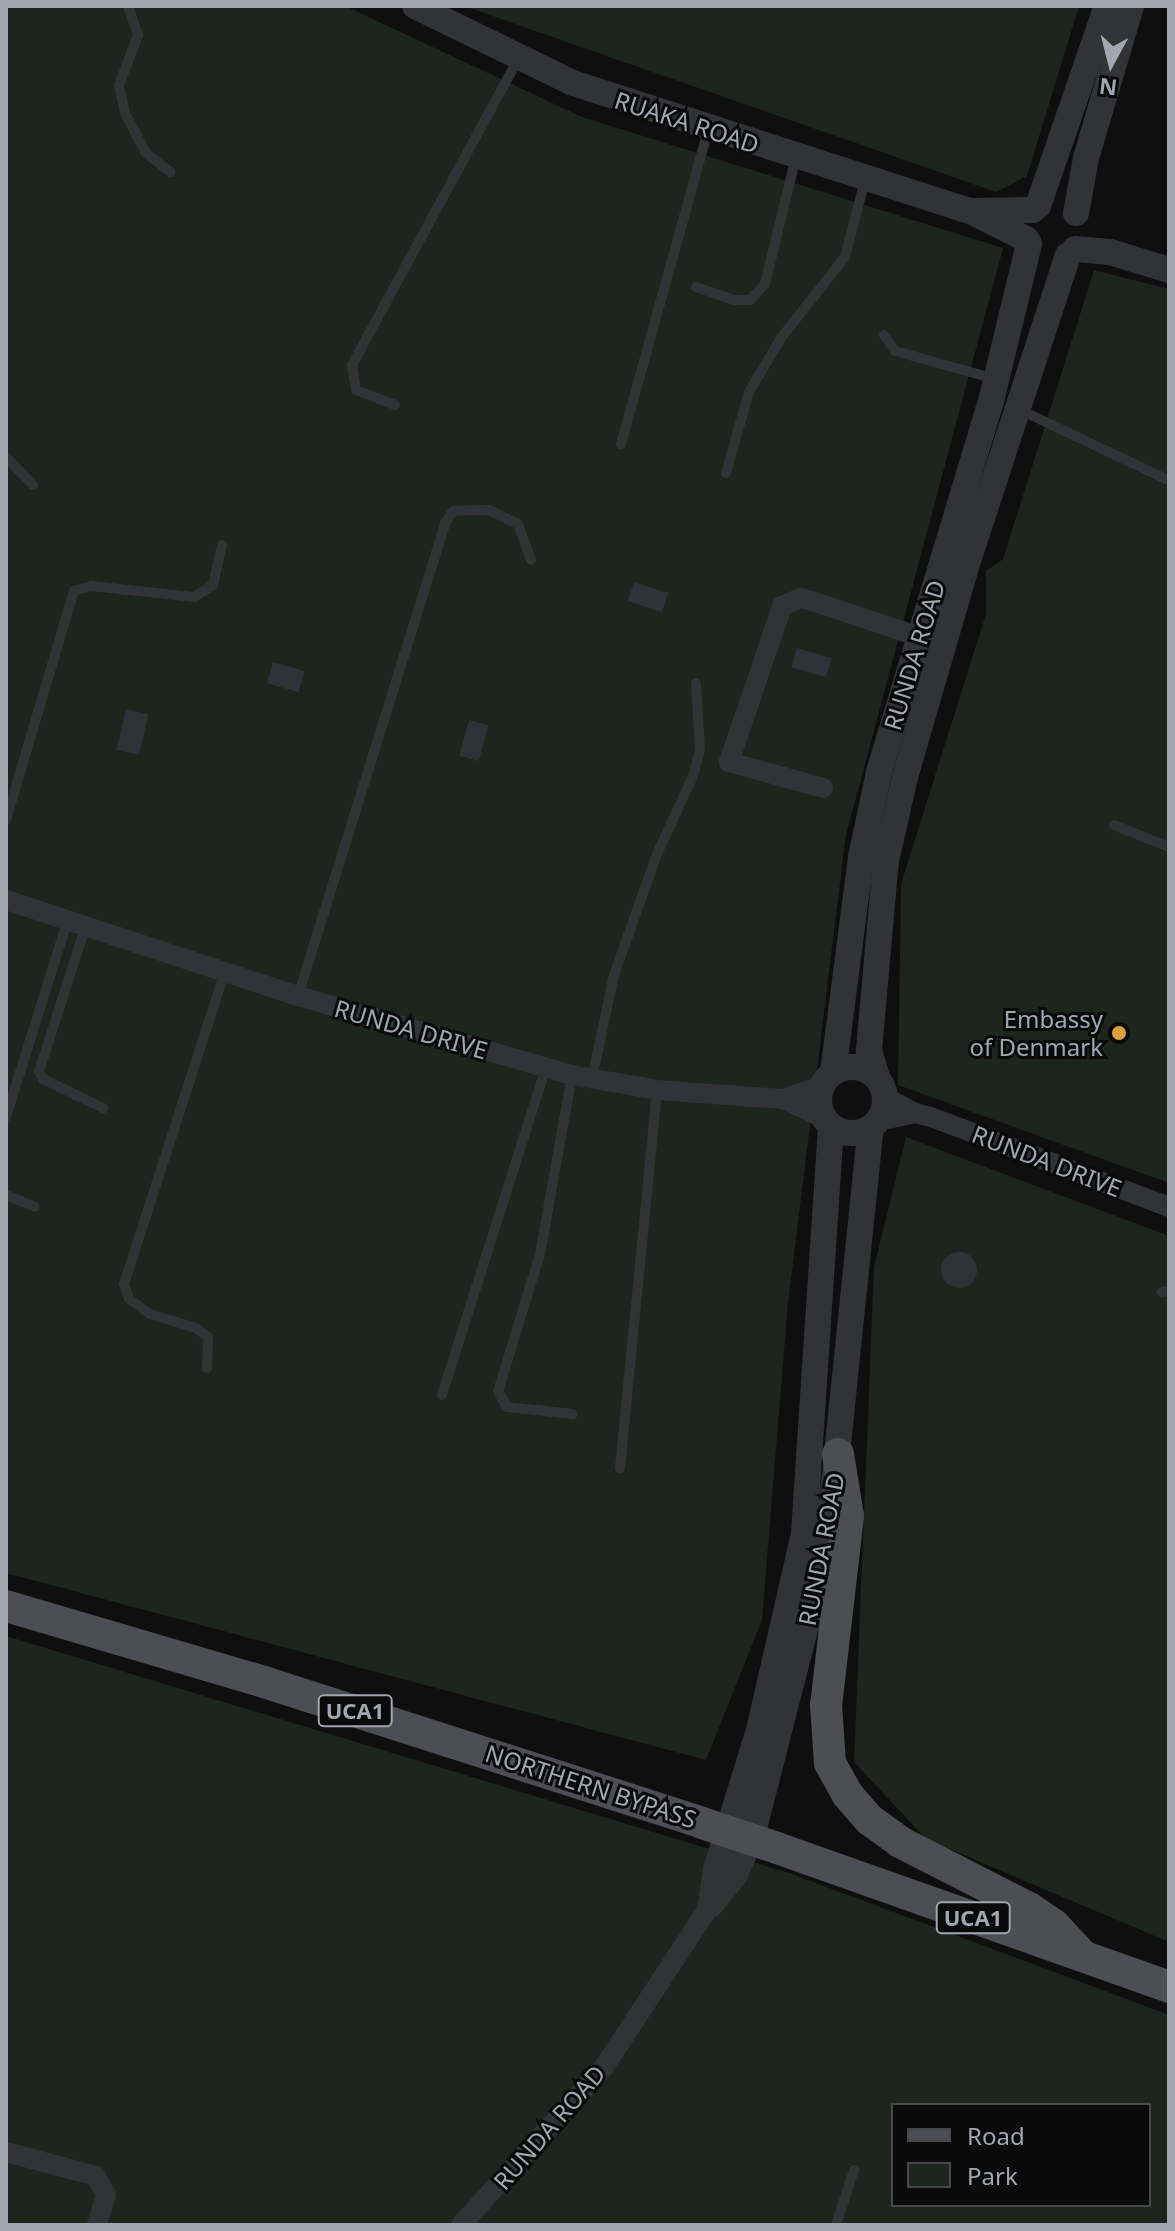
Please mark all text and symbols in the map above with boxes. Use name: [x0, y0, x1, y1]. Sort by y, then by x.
north arrow: [1071, 24, 1151, 104]
text: N: [1097, 72, 1119, 104]
street label: RUAKA ROAD: [611, 85, 763, 159]
street label: RUNDA ROAD: [878, 576, 950, 734]
street label: RUNDA DRIVE: [331, 993, 491, 1065]
place label: Embassy of Denmark: [969, 1005, 1103, 1061]
marker: Embassy of Denmark: [1110, 1024, 1128, 1042]
street label: RUNDA DRIVE: [968, 1119, 1126, 1203]
street label: RUNDA ROAD: [792, 1470, 850, 1628]
road number: UCA1: [317, 1693, 393, 1729]
street label: NORTHERN BYPASS: [482, 1738, 700, 1834]
road number: UCA1: [935, 1900, 1011, 1936]
street label: RUNDA ROAD: [487, 2059, 611, 2195]
legend: [891, 2103, 1151, 2207]
text: Road: [967, 2119, 1025, 2152]
text: Park: [967, 2159, 1018, 2192]

